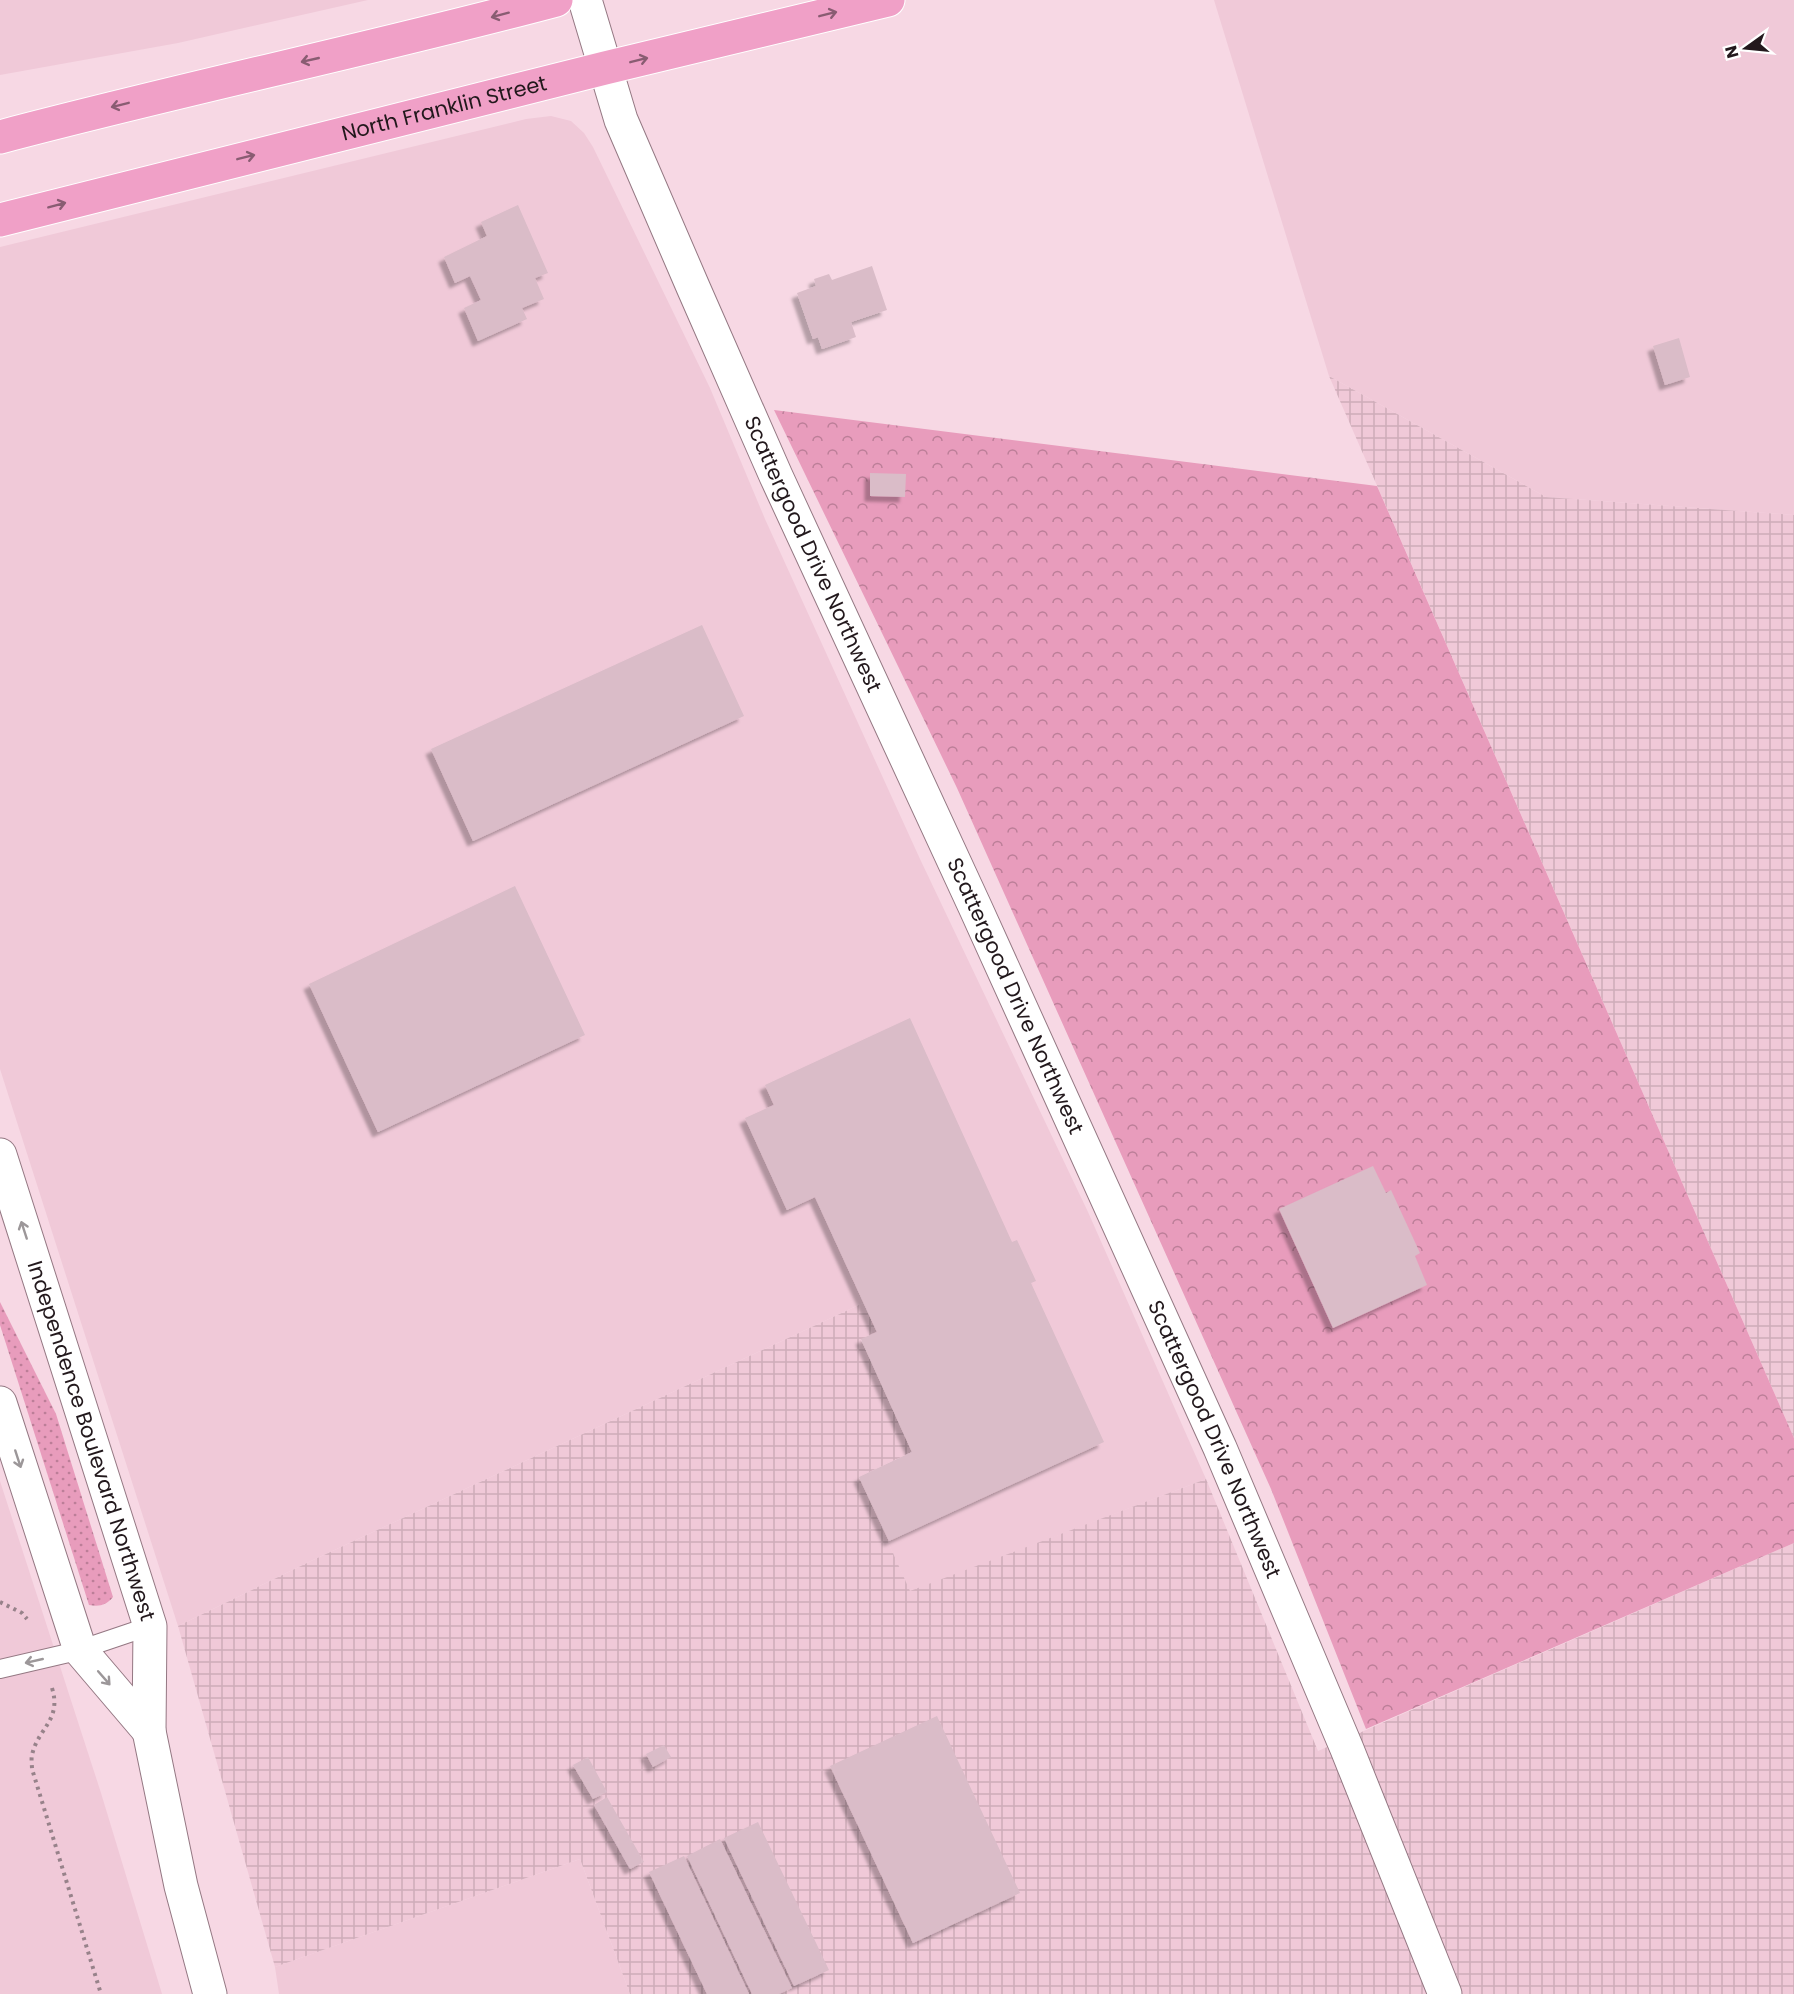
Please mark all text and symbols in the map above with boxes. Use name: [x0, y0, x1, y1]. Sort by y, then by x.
one-way arrow: [818, 8, 837, 20]
one-way arrow: [490, 10, 509, 21]
north arrow: [1716, 18, 1776, 78]
text: N: [1719, 43, 1745, 61]
one-way arrow: [628, 54, 648, 65]
one-way arrow: [301, 55, 320, 67]
street label: North Franklin Street: [338, 68, 550, 148]
one-way arrow: [111, 100, 130, 112]
one-way arrow: [236, 151, 255, 163]
one-way arrow: [47, 199, 66, 211]
street label: Scattergood Drive Northwest: [737, 411, 889, 697]
street label: Scattergood Drive Northwest: [940, 853, 1091, 1139]
one-way arrow: [18, 1221, 29, 1240]
street label: Independence Boulevard Northwest: [21, 1257, 162, 1624]
street label: Scattergood Drive Northwest: [1141, 1296, 1288, 1583]
one-way arrow: [13, 1449, 24, 1468]
one-way arrow: [24, 1656, 44, 1667]
one-way arrow: [96, 1669, 110, 1685]

